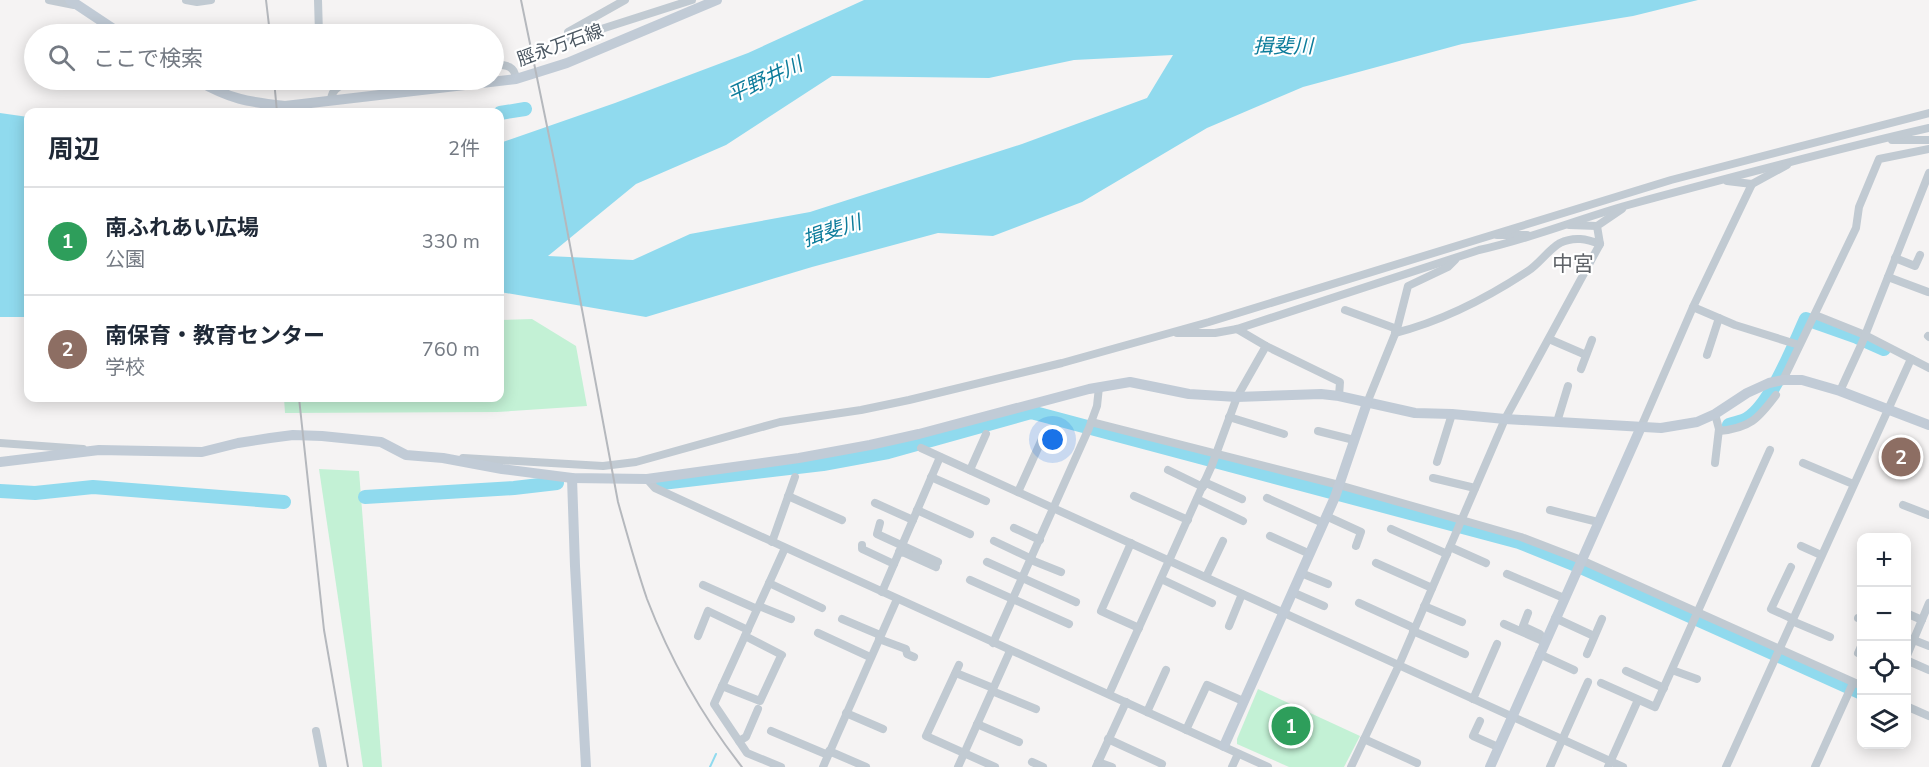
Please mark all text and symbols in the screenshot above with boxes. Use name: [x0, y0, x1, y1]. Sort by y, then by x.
street label: 脛永万石線: [514, 18, 606, 72]
search box: [24, 24, 504, 90]
water label: 揖斐川: [1253, 33, 1315, 60]
icon: search: [45, 41, 78, 74]
text: ここで検索: [93, 44, 203, 74]
water label: 平野井川: [723, 50, 809, 109]
text: 周辺: [48, 132, 100, 167]
text: 2件: [448, 135, 480, 162]
water label: 揖斐川: [799, 208, 867, 253]
text: 南ふれあい広場: [105, 213, 259, 243]
text: 1: [62, 228, 74, 255]
text: 330 m: [422, 228, 480, 255]
text: 公園: [105, 246, 145, 273]
district label: 中宮: [1552, 250, 1594, 278]
text: 南保育・教育センター: [105, 321, 325, 351]
text: 2: [62, 336, 74, 363]
text: 760 m: [422, 336, 480, 363]
text: 学校: [105, 354, 145, 381]
your location: [1038, 425, 1067, 454]
pin: 2: [1882, 434, 1920, 480]
map controls: [1857, 533, 1911, 749]
button: +: [1857, 533, 1911, 587]
button: −: [1857, 587, 1911, 641]
button: locate: [1857, 641, 1911, 695]
button: layers: [1857, 695, 1911, 749]
pin: 1: [1272, 704, 1310, 748]

